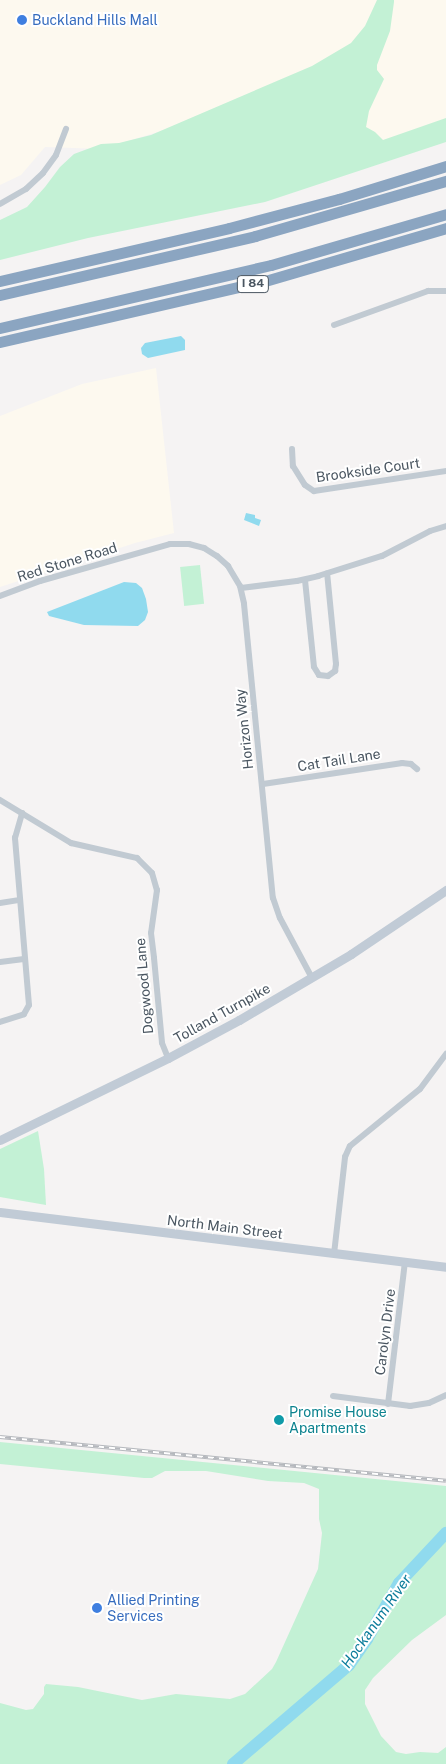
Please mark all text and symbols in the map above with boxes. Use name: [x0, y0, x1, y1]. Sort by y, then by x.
place label: Buckland Hills Mall: [32, 12, 158, 28]
marker: Buckland Hills Mall: [16, 14, 28, 26]
road number: I 84: [237, 274, 269, 294]
street label: Brookside Court: [315, 454, 421, 486]
street label: Red Stone Road: [15, 539, 119, 585]
street label: Horizon Way: [231, 688, 257, 770]
street label: Cat Tail Lane: [296, 745, 382, 775]
street label: Dogwood Lane: [131, 937, 157, 1035]
street label: Tolland Turnpike: [171, 980, 273, 1046]
street label: North Main Street: [166, 1212, 284, 1242]
street label: Carolyn Drive: [371, 1288, 399, 1376]
place label: Promise House Apartments: [289, 1404, 387, 1436]
marker: Promise House Apartments: [273, 1414, 285, 1426]
water label: Hockanum River: [337, 1571, 415, 1671]
place label: Allied Printing Services: [107, 1592, 200, 1624]
marker: Allied Printing Services: [91, 1602, 103, 1614]

